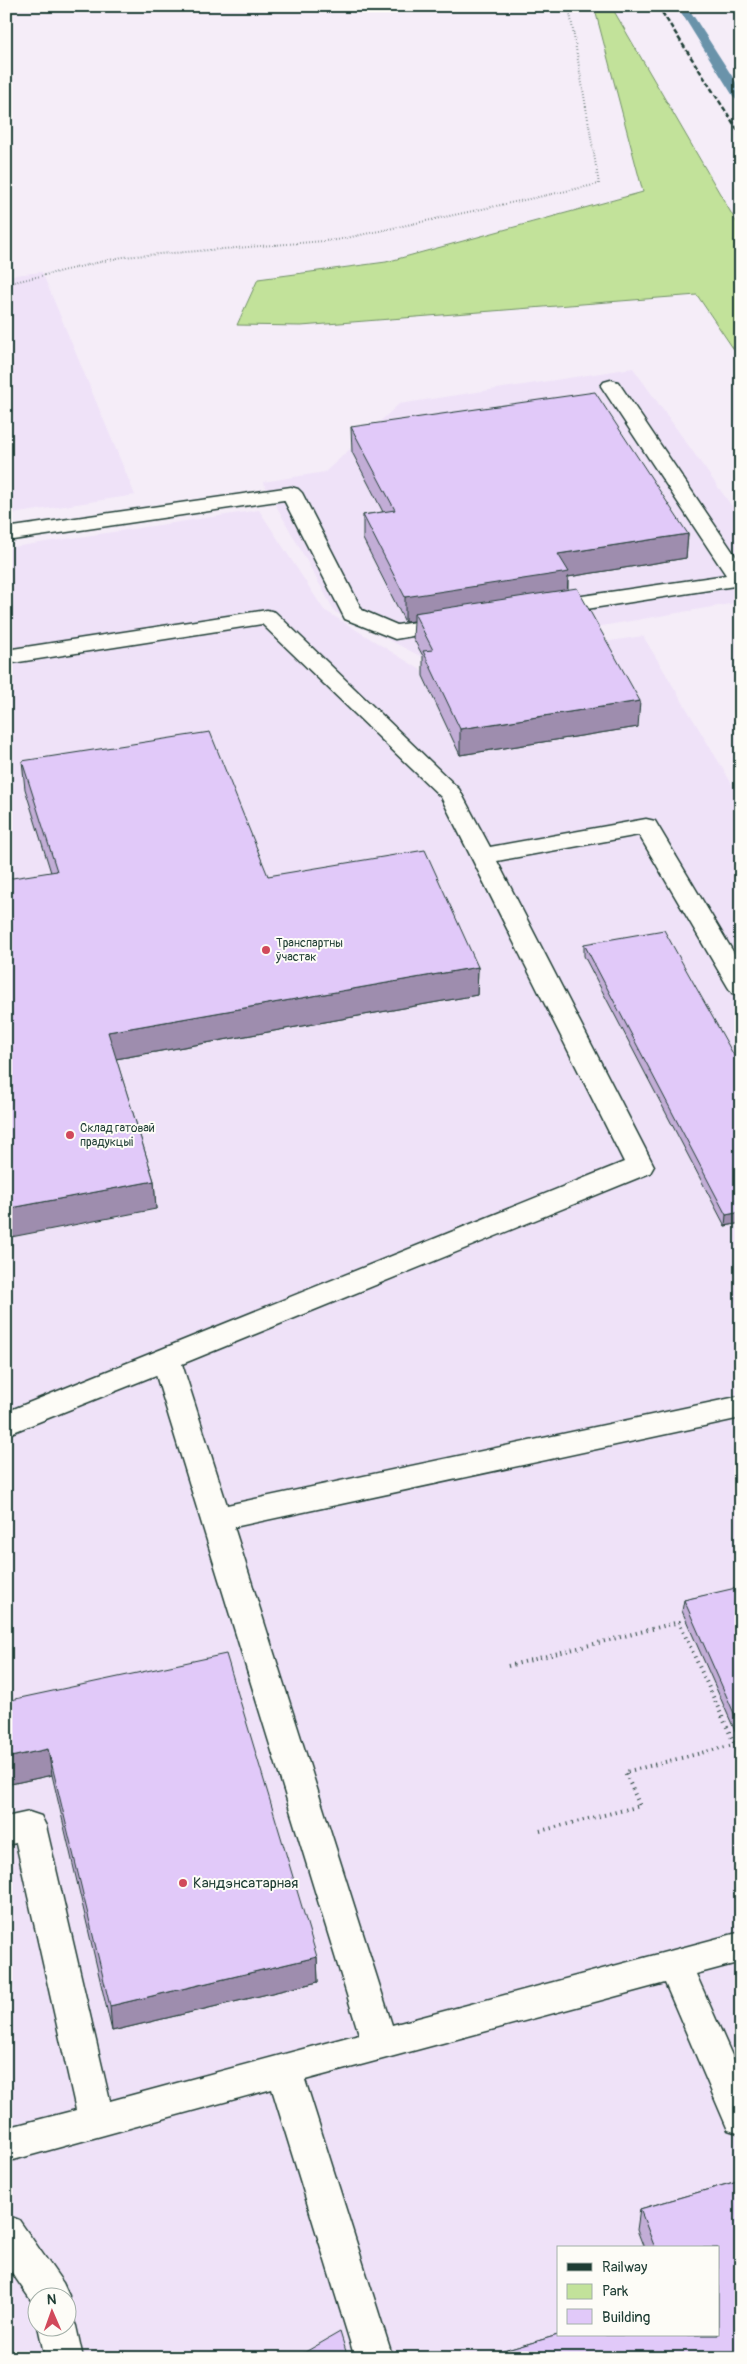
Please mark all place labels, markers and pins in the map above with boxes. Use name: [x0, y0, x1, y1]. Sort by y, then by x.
place label: Транспартны ўчастак: [275, 936, 343, 965]
marker: Транспартны ўчастак: [260, 944, 272, 956]
place label: Склад гатовай прадукцыі: [80, 1121, 155, 1150]
marker: Склад гатовай прадукцыі: [64, 1129, 76, 1141]
place label: Кандэнсатарная: [193, 1874, 298, 1893]
marker: Кандэнсатарная: [177, 1877, 189, 1889]

